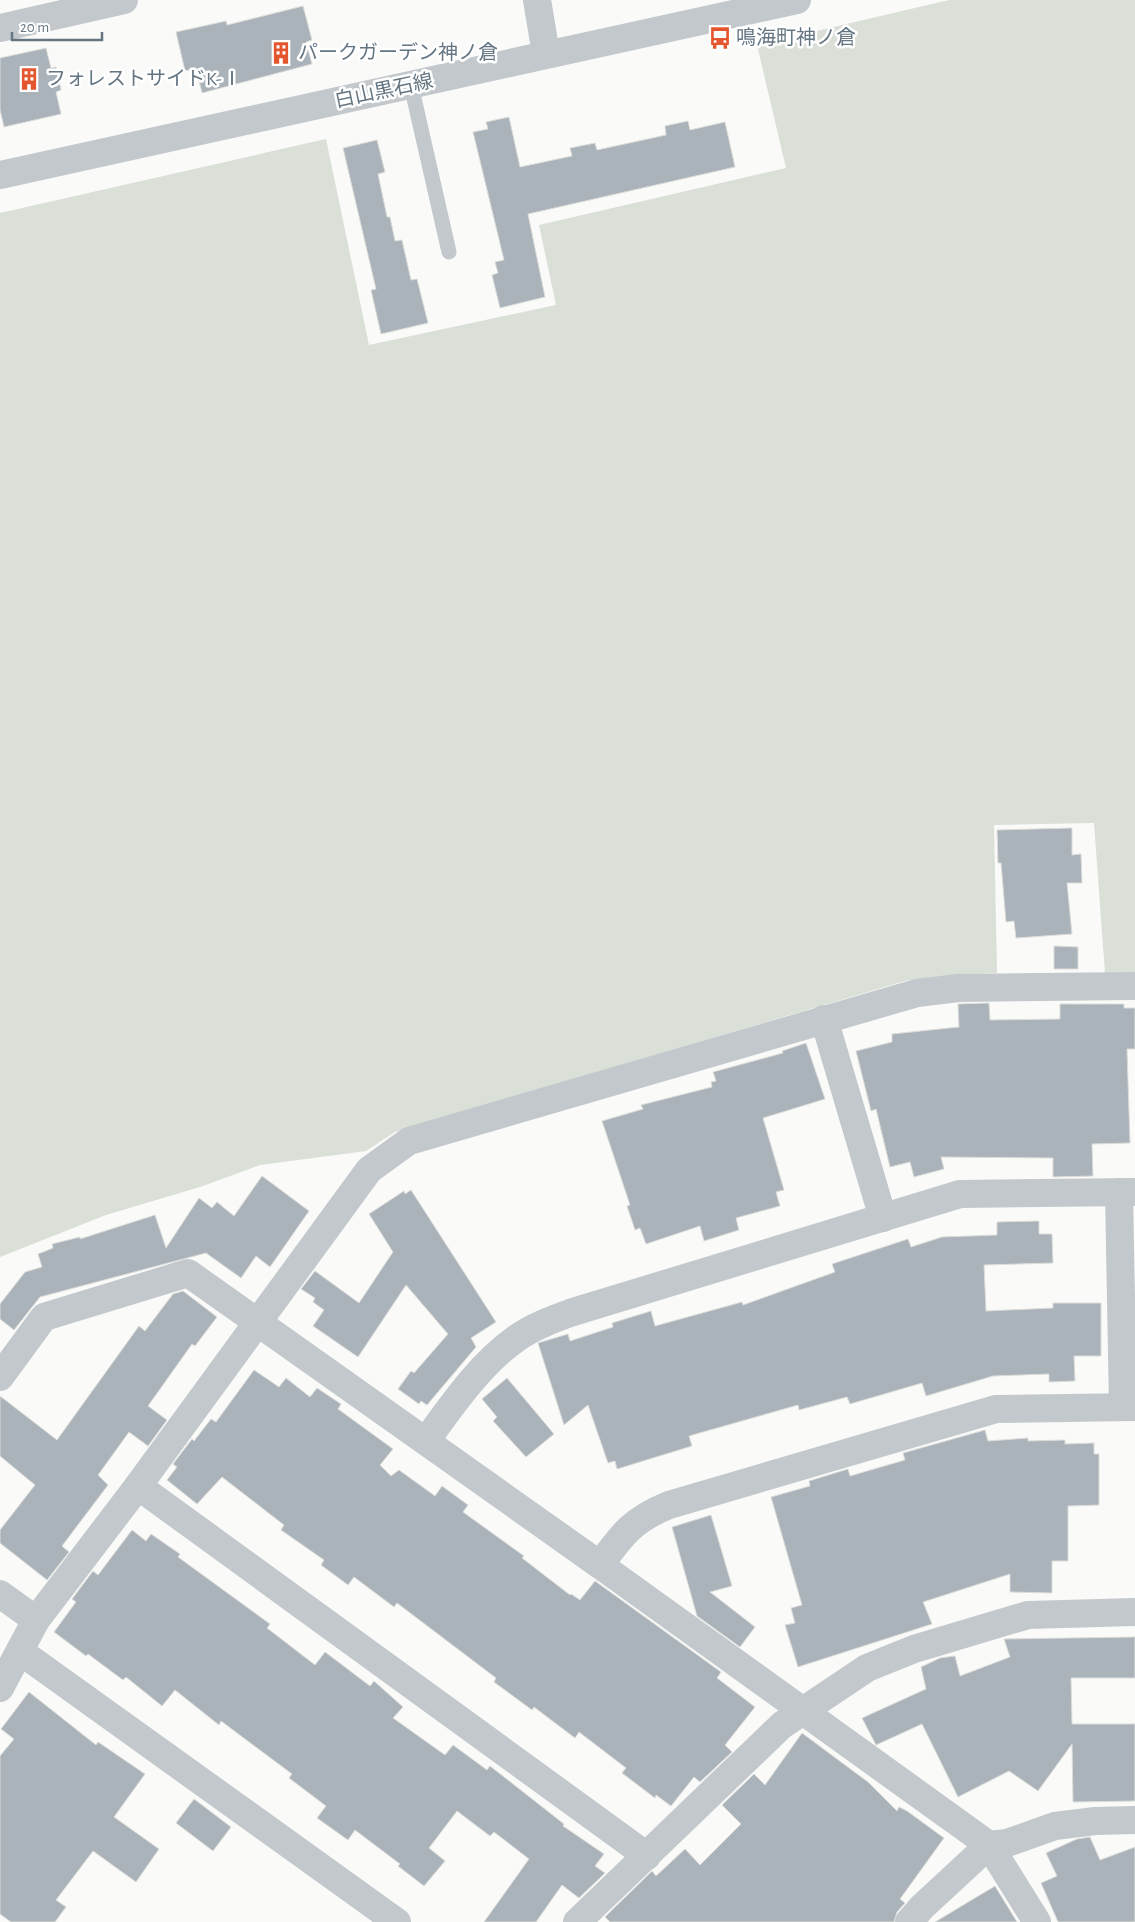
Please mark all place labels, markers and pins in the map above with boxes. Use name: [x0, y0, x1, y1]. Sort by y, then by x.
bus stop icon: 鳴海町神ノ倉: [707, 25, 733, 51]
place label: 鳴海町神ノ倉: [736, 26, 856, 48]
building icon: パークガーデン神ノ倉: [268, 40, 294, 66]
place label: パークガーデン神ノ倉: [298, 41, 498, 63]
building icon: フォレストサイドK-Ⅰ: [16, 66, 42, 92]
place label: フォレストサイドK-Ⅰ: [46, 69, 242, 89]

